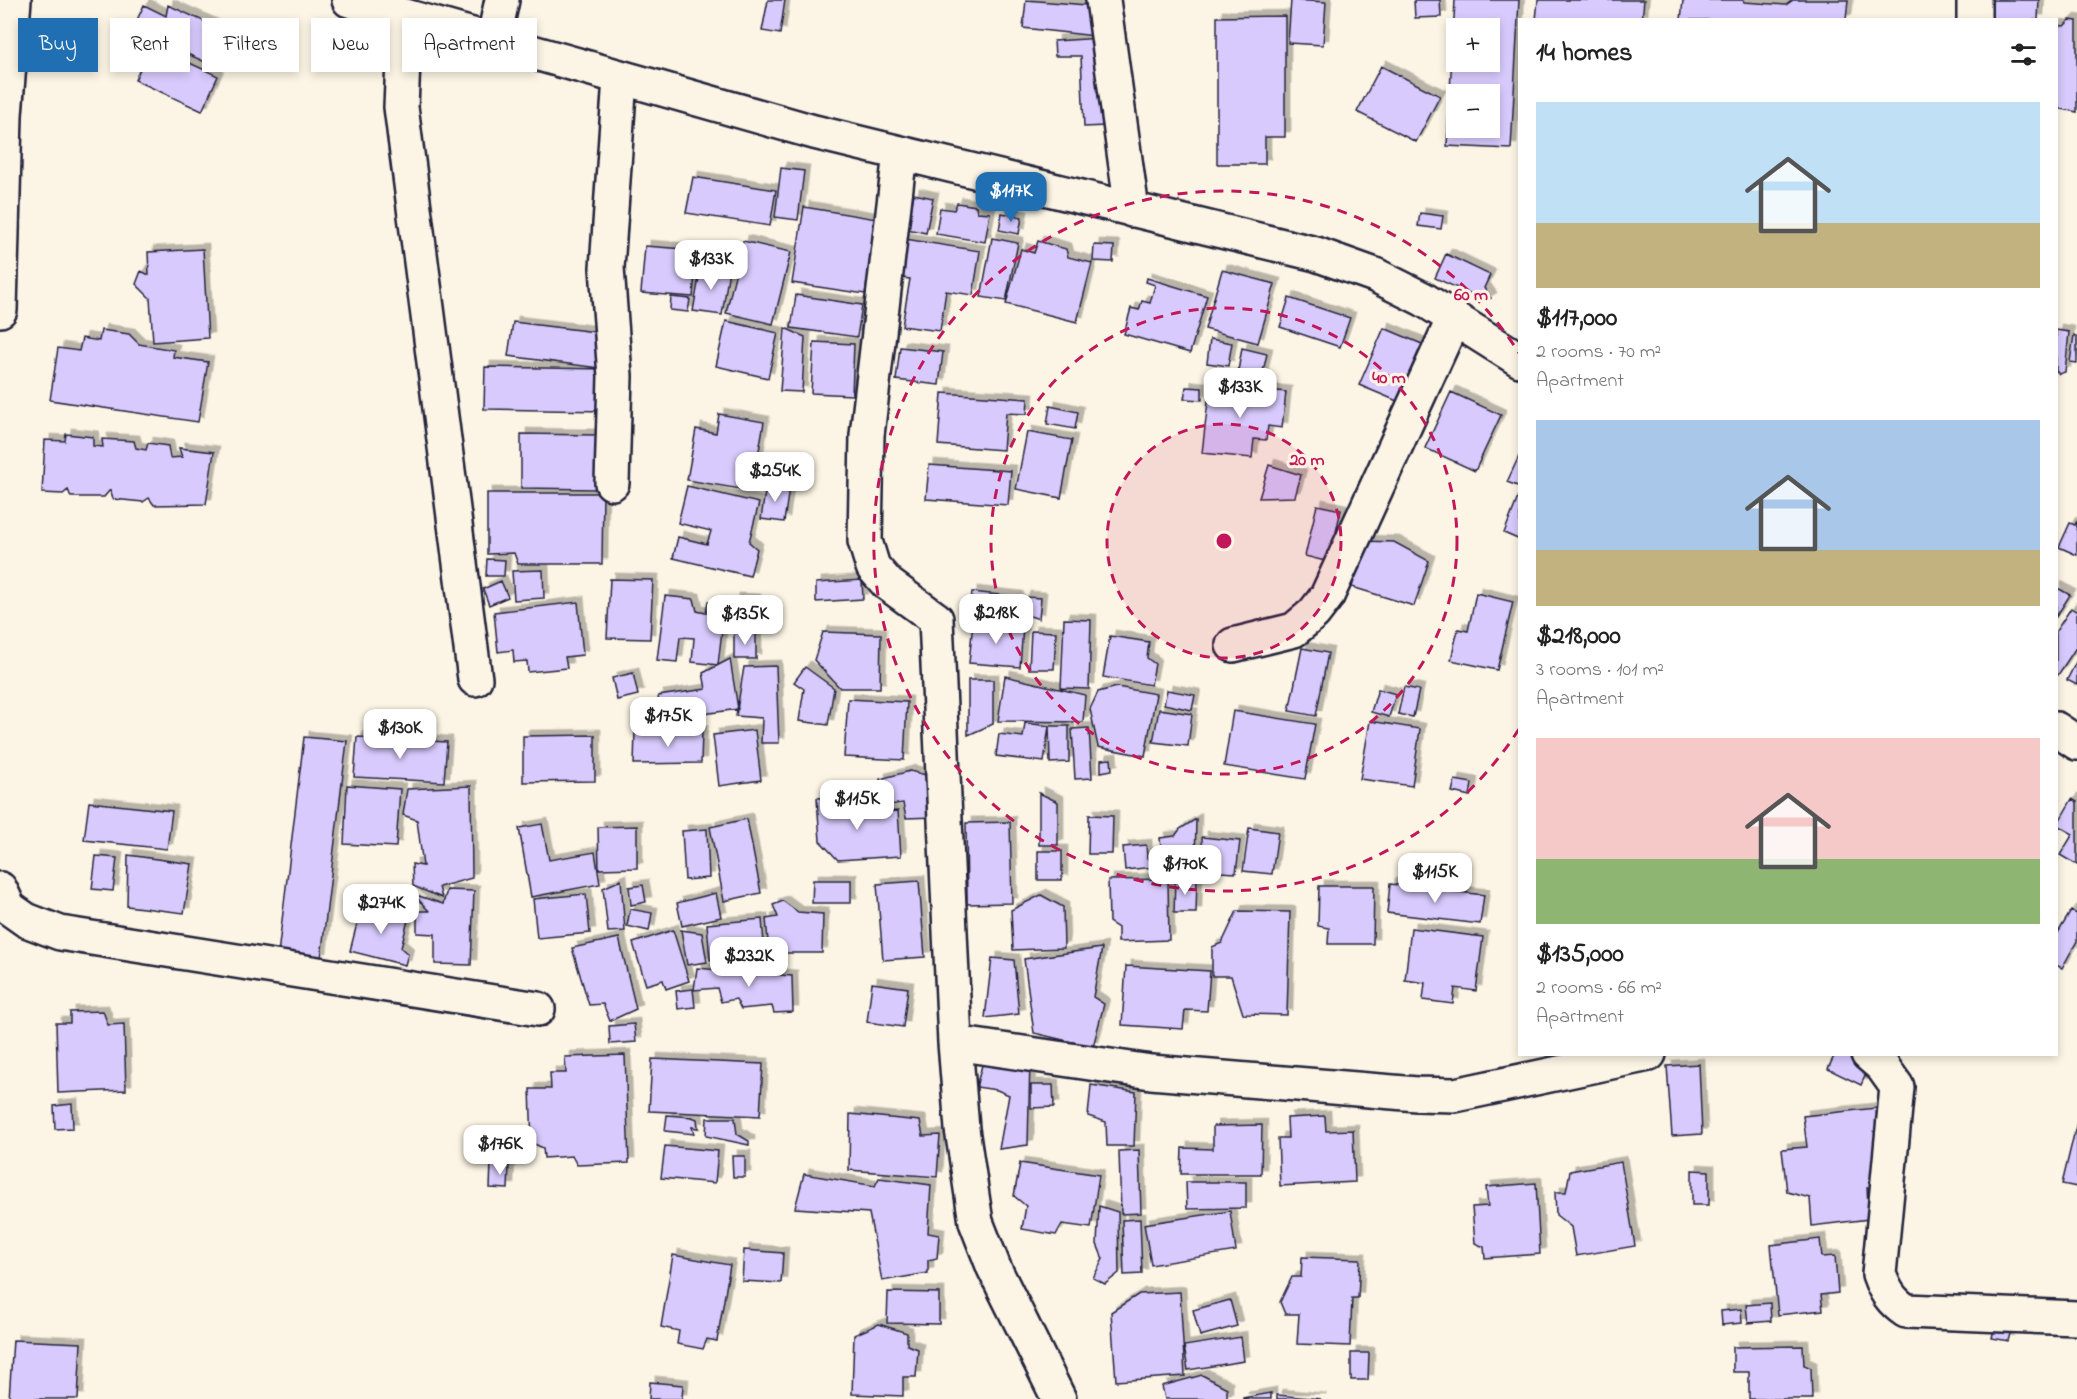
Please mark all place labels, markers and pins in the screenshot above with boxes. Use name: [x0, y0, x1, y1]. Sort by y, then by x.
pin: $117K: [969, 172, 1053, 223]
pin: $133K: [669, 240, 753, 291]
pin: $133K: [1198, 368, 1282, 419]
pin: $254K: [733, 452, 817, 503]
centre of rings: [1214, 531, 1234, 551]
pin: $218K: [954, 594, 1038, 645]
pin: $135K: [703, 595, 787, 646]
pin: $175K: [626, 697, 710, 748]
pin: $130K: [358, 709, 442, 760]
pin: $115K: [815, 780, 899, 831]
pin: $170K: [1143, 845, 1227, 896]
pin: $115K: [1393, 853, 1477, 904]
pin: $274K: [339, 884, 423, 935]
pin: $232K: [707, 937, 791, 988]
pin: $176K: [458, 1125, 542, 1176]

